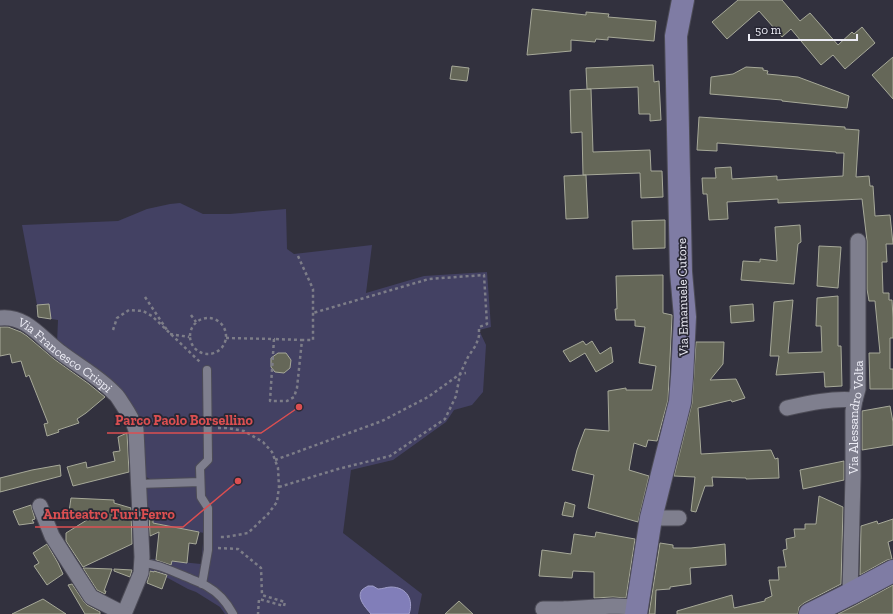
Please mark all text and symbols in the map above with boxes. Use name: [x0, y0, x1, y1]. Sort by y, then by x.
scale bar: [749, 16, 857, 42]
text: 50 m: [755, 23, 782, 37]
street label: Via Emanuele Cutore: [674, 238, 691, 357]
street label: Via Francesco Crispi: [15, 314, 116, 396]
street label: Via Alessandro Volta: [846, 360, 866, 475]
callout: Parco Paolo Borsellino: [107, 407, 261, 433]
text: Parco Paolo Borsellino: [115, 412, 254, 429]
callout: Anfiteatro Turi Ferro: [35, 501, 183, 527]
text: Anfiteatro Turi Ferro: [43, 506, 176, 523]

